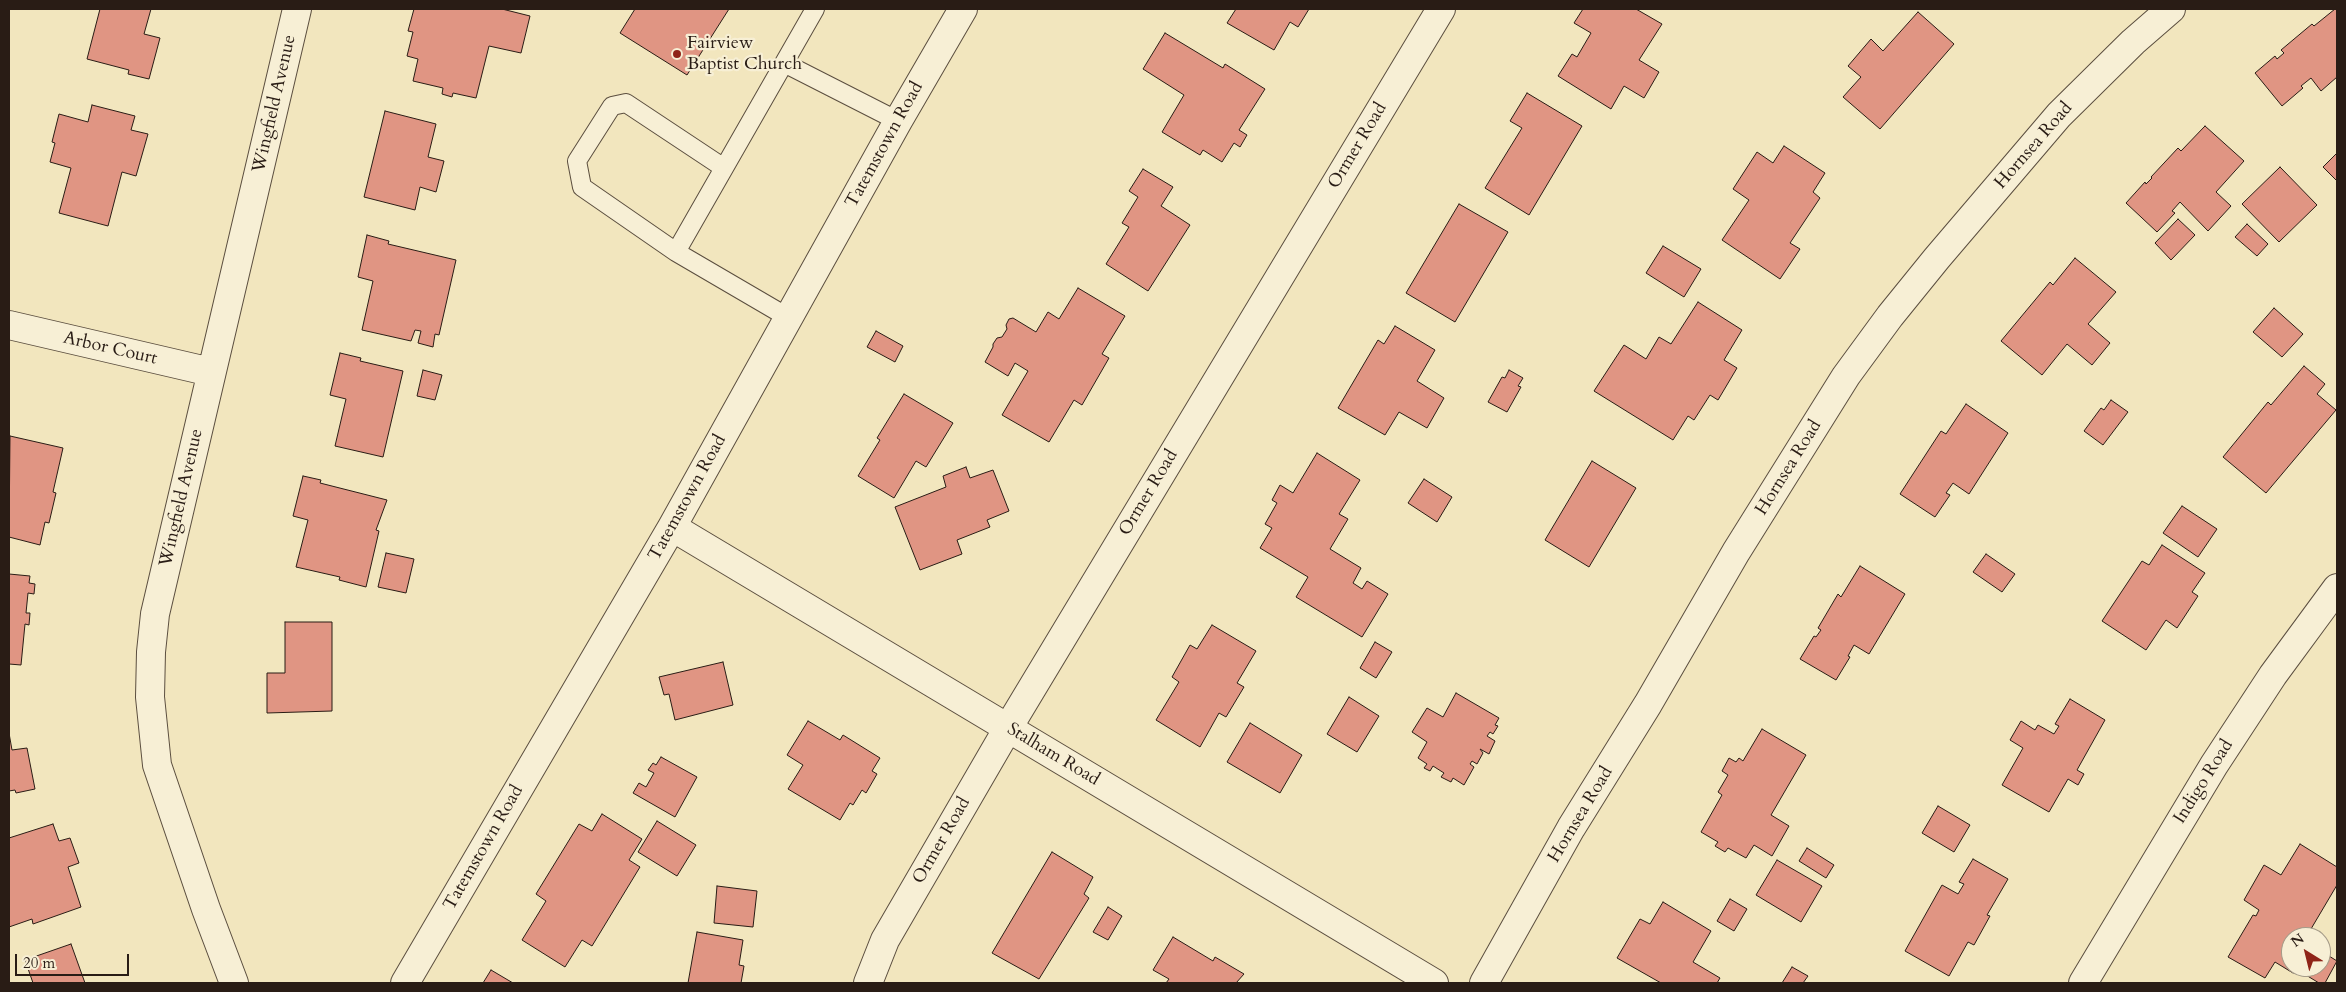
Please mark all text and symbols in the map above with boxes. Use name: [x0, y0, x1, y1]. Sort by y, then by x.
street label: Wingfield Avenue: [249, 33, 301, 175]
place label: Fairview Baptist Church: [687, 33, 802, 76]
marker: Fairview Baptist Church: [671, 48, 683, 60]
street label: Tatemstown Road: [841, 78, 929, 212]
street label: Hornsea Road: [1990, 98, 2078, 194]
street label: Ormer Road: [1324, 99, 1392, 193]
street label: Arbor Court: [61, 328, 159, 370]
street label: Hornsea Road: [1751, 417, 1827, 519]
street label: Wingfield Avenue: [156, 427, 208, 569]
street label: Tatemstown Road: [644, 431, 732, 565]
street label: Ormer Road: [1115, 446, 1183, 540]
street label: Stalham Road: [1003, 719, 1103, 791]
street label: Indigo Road: [2170, 736, 2238, 828]
street label: Hornsea Road: [1544, 763, 1618, 867]
street label: Tatemstown Road: [440, 782, 528, 914]
street label: Ormer Road: [909, 794, 975, 888]
north arrow: [2281, 927, 2331, 977]
text: N: [2287, 929, 2308, 952]
scale bar: [18, 944, 131, 976]
text: 20 m: [23, 953, 55, 973]

